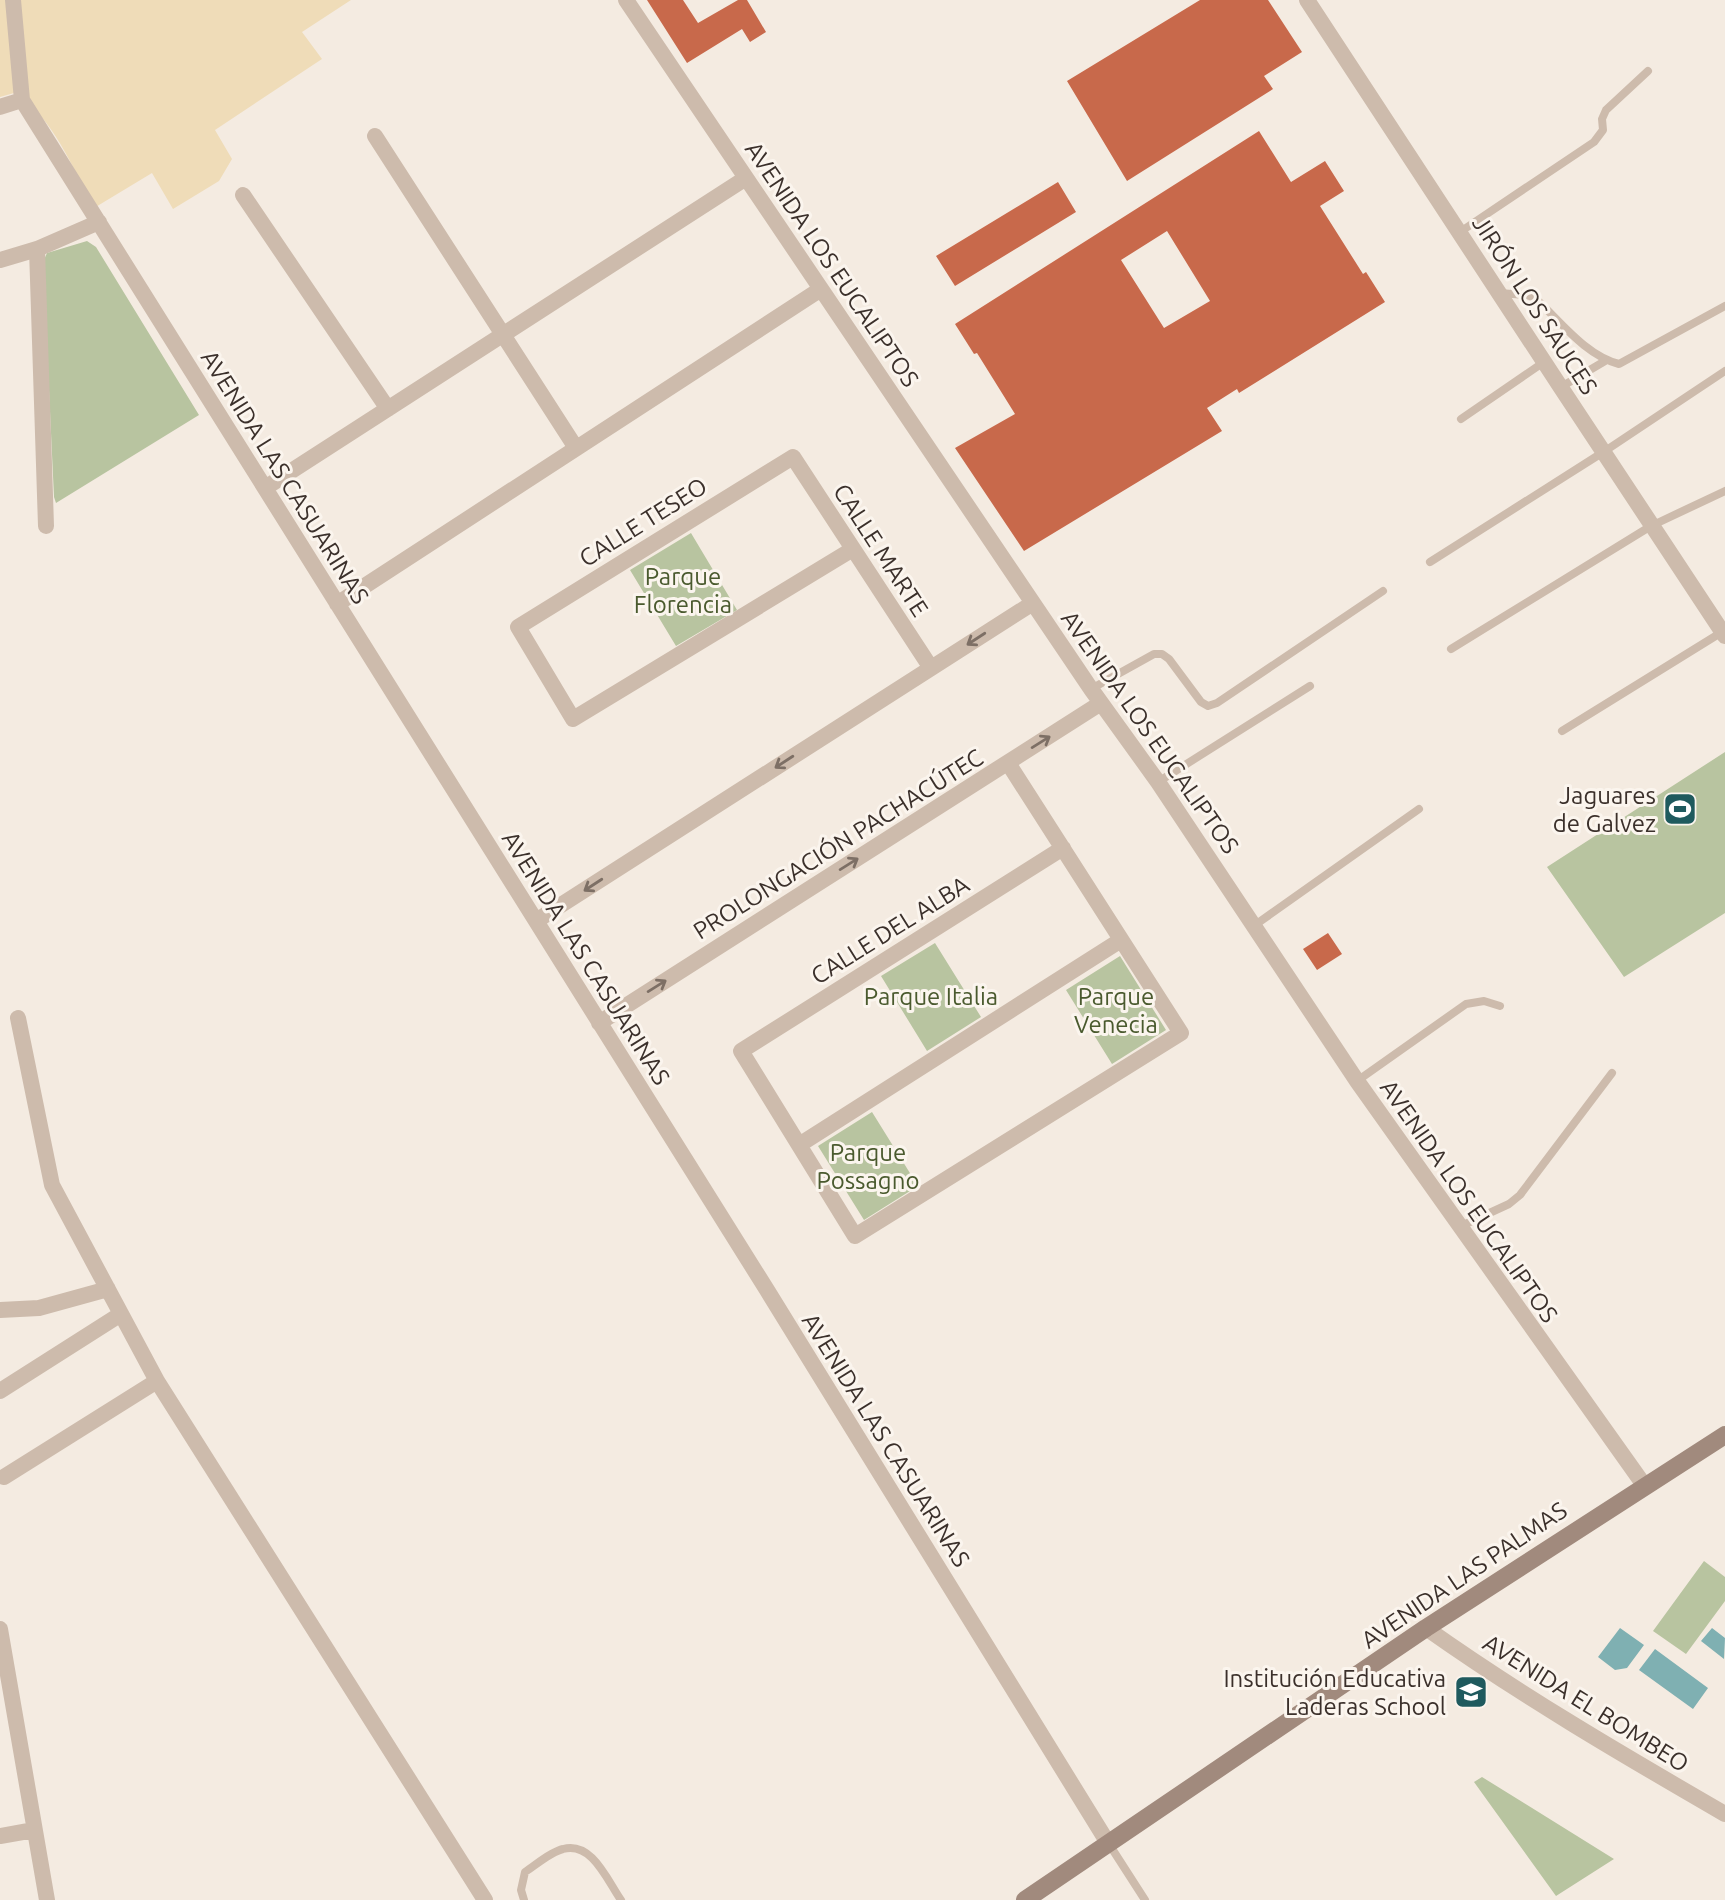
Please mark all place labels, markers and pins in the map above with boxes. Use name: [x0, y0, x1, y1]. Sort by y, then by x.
place label: Jaguares de Galvez: [1553, 782, 1656, 837]
sports icon: Jaguares de Galvez: [1661, 790, 1699, 828]
place label: Institución Educativa Laderas School: [1223, 1665, 1446, 1720]
school or university icon: Institución Educativa Laderas School: [1452, 1673, 1490, 1711]

